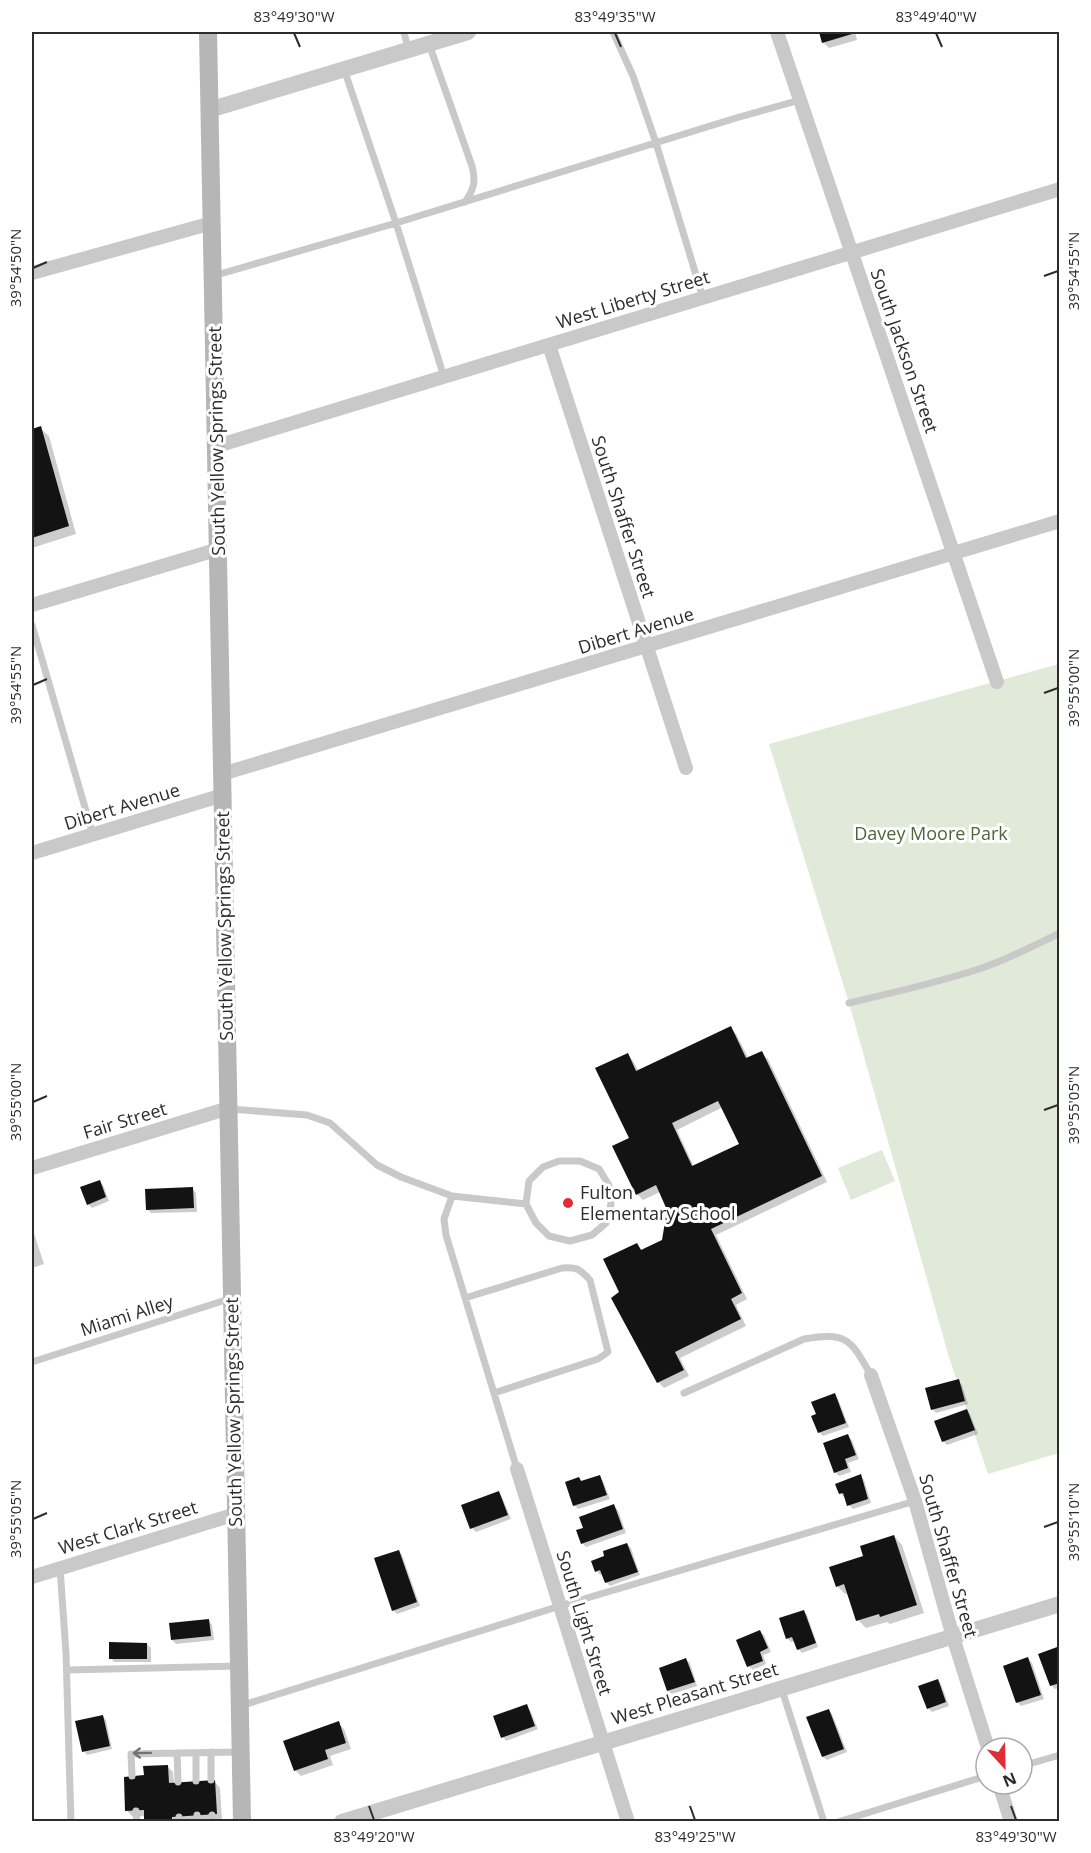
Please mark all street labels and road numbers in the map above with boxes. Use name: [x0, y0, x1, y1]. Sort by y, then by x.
street label: West Liberty Street: [553, 264, 712, 334]
street label: South Jackson Street: [866, 265, 944, 436]
street label: South Yellow Springs Street: [202, 326, 230, 556]
street label: South Shaffer Street: [586, 432, 662, 601]
street label: Dibert Avenue: [575, 601, 697, 659]
street label: Dibert Avenue: [61, 777, 183, 835]
street label: South Yellow Springs Street: [210, 811, 238, 1041]
street label: Fair Street: [80, 1096, 169, 1144]
street label: Miami Alley: [77, 1288, 177, 1341]
street label: South Yellow Springs Street: [219, 1297, 247, 1527]
street label: South Shaffer Street: [914, 1471, 984, 1640]
street label: West Clark Street: [55, 1495, 200, 1560]
street label: South Light Street: [552, 1547, 618, 1698]
street label: West Pleasant Street: [609, 1656, 781, 1730]

